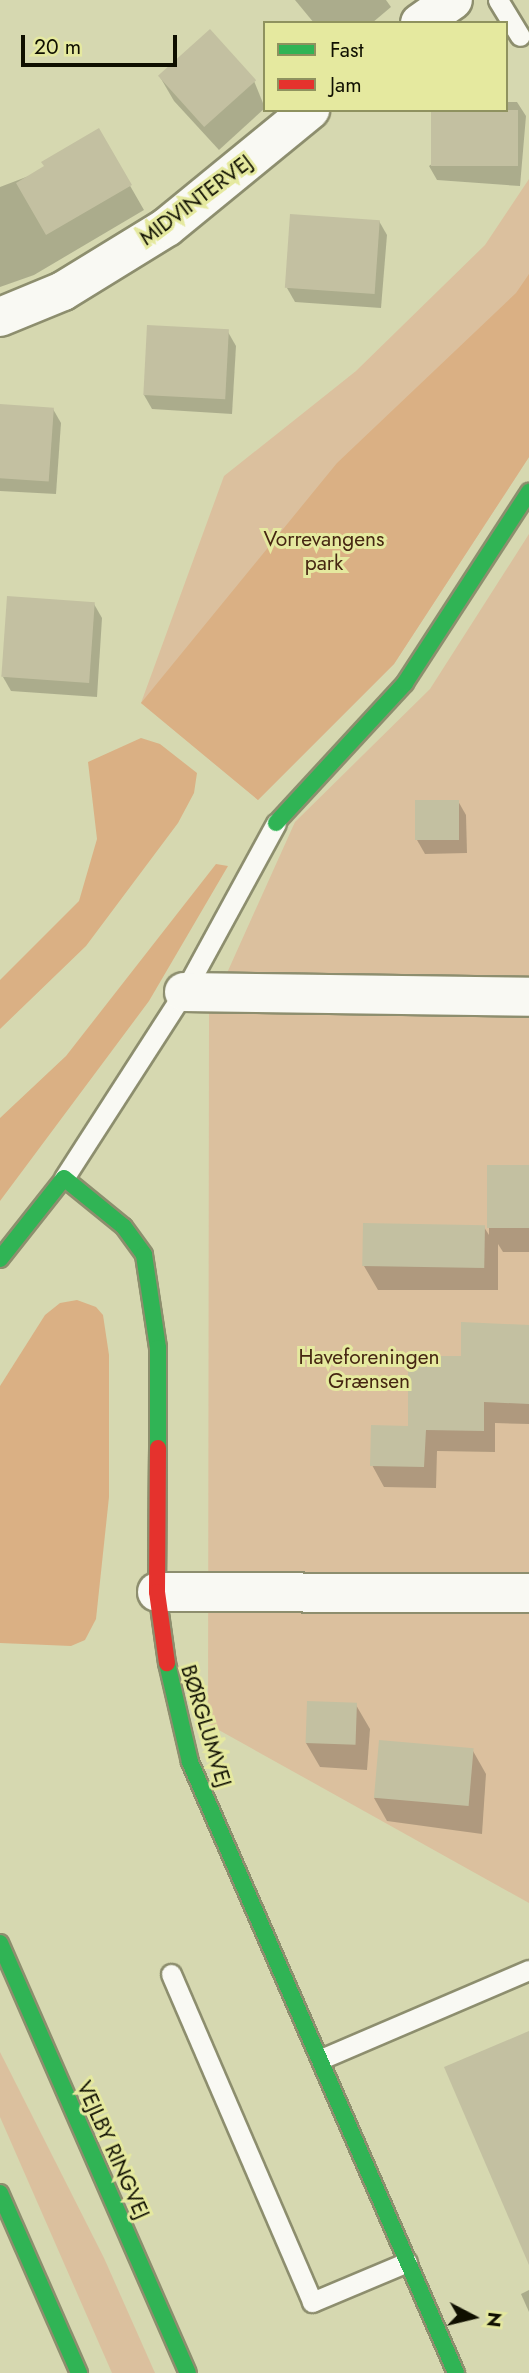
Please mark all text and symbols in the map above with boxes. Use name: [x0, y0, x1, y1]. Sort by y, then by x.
scale bar: [24, 21, 180, 65]
legend: [263, 21, 508, 112]
text: 20 m: [34, 32, 81, 62]
text: Fast: [330, 35, 363, 65]
text: Jam: [330, 70, 362, 100]
street label: MIDVINTERVEJ: [135, 149, 257, 251]
park label: Vorrevangens park: [264, 526, 384, 576]
park label: Haveforeningen Grænsen: [298, 1344, 440, 1394]
street label: BØRGLUMVEJ: [175, 1662, 237, 1790]
street label: VEJLBY RINGVEJ: [71, 2077, 155, 2223]
north arrow: [438, 2282, 508, 2352]
text: N: [480, 2310, 509, 2329]

